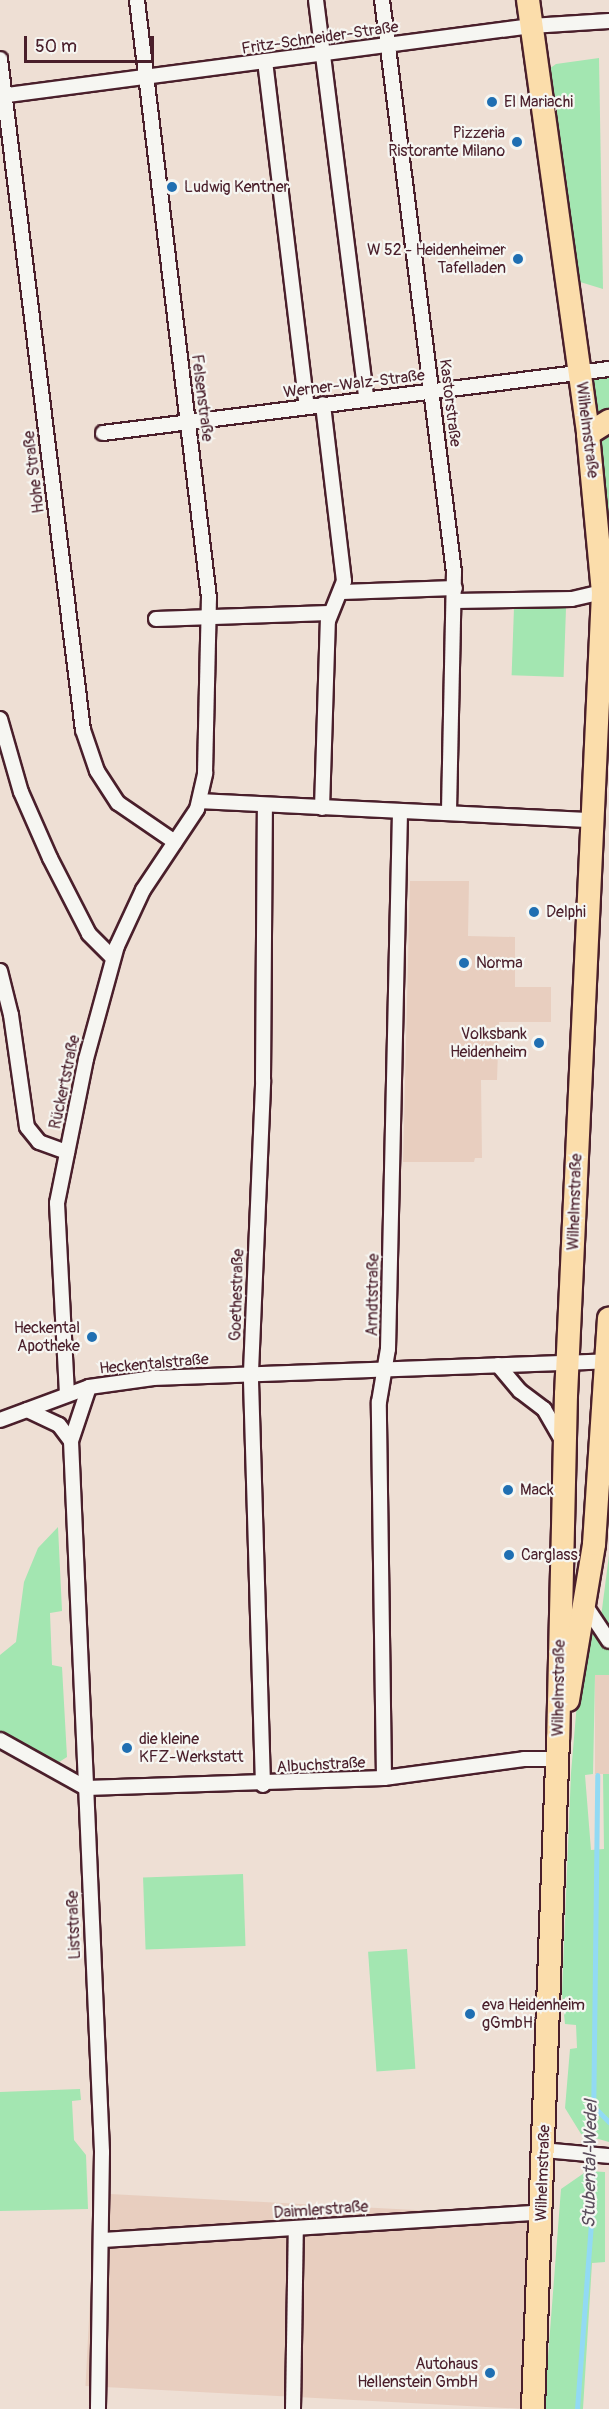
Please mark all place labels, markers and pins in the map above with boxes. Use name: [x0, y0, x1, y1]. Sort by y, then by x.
place label: El Mariachi: [504, 92, 573, 112]
marker: El Mariachi: [485, 95, 499, 109]
place label: Pizzeria Ristorante Milano: [388, 123, 505, 161]
marker: Pizzeria Ristorante Milano: [510, 135, 524, 149]
place label: Ludwig Kentner: [184, 177, 289, 197]
marker: Ludwig Kentner: [165, 180, 179, 194]
place label: W 52 - Heidenheimer Tafelladen: [367, 240, 506, 278]
marker: W 52 - Heidenheimer Tafelladen: [511, 252, 525, 266]
place label: Delphi: [546, 902, 586, 922]
marker: Delphi: [527, 905, 541, 919]
place label: Norma: [476, 953, 523, 973]
marker: Norma: [457, 956, 471, 970]
place label: Volksbank Heidenheim: [450, 1024, 527, 1062]
marker: Volksbank Heidenheim: [532, 1036, 546, 1050]
place label: Heckental Apotheke: [14, 1318, 80, 1356]
marker: Heckental Apotheke: [85, 1330, 99, 1344]
place label: Mack: [520, 1480, 554, 1500]
marker: Mack: [501, 1483, 515, 1497]
place label: Carglass: [521, 1545, 578, 1565]
marker: Carglass: [502, 1548, 516, 1562]
place label: die kleine KFZ-Werkstatt: [139, 1729, 243, 1767]
marker: die kleine KFZ-Werkstatt: [120, 1741, 134, 1755]
place label: eva Heidenheim gGmbH: [482, 1995, 585, 2033]
marker: eva Heidenheim gGmbH: [463, 2007, 477, 2021]
place label: Autohaus Hellenstein GmbH: [357, 2354, 478, 2392]
marker: Autohaus Hellenstein GmbH: [483, 2366, 497, 2380]

